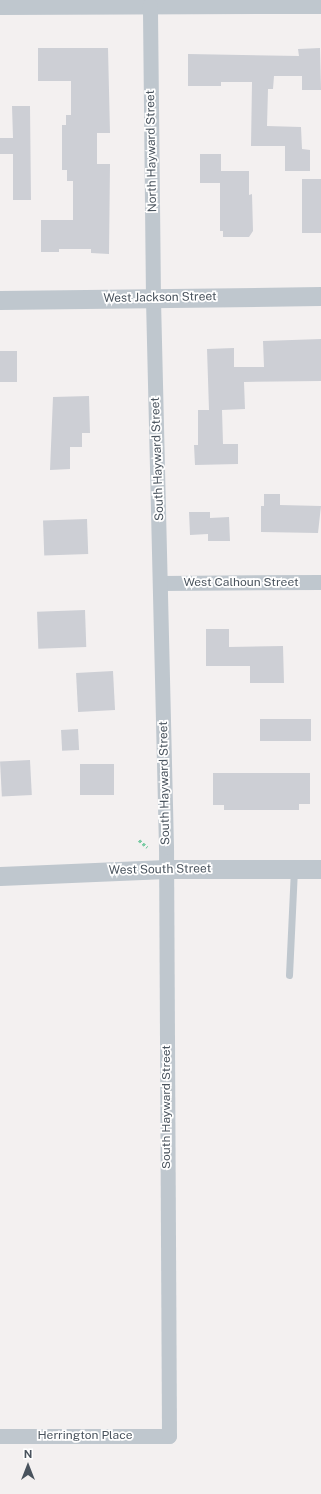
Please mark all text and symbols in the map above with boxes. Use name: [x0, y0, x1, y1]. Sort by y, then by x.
street label: North Hayward Street: [144, 90, 160, 212]
street label: West Jackson Street: [103, 290, 217, 306]
street label: South Hayward Street: [149, 397, 167, 521]
street label: West Calhoun Street: [183, 576, 299, 590]
street label: South Hayward Street: [157, 721, 173, 845]
street label: West South Street: [109, 862, 211, 878]
street label: South Hayward Street: [160, 1045, 174, 1169]
street label: Herrington Place: [37, 1429, 133, 1443]
north arrow: [8, 1446, 48, 1486]
text: N: [24, 1448, 32, 1460]

